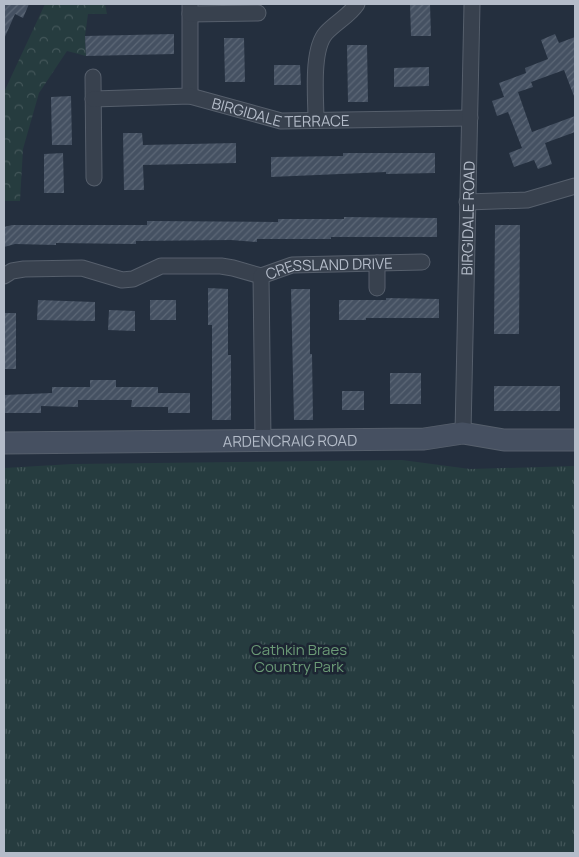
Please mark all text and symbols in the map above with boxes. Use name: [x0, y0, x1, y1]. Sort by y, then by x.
street label: BIRGIDALE TERRACE: [209, 92, 350, 131]
street label: BIRGIDALE ROAD: [456, 161, 479, 275]
street label: CRESSLAND DRIVE: [262, 252, 393, 284]
street label: ARDENCRAIG ROAD: [223, 429, 357, 451]
park label: Cathkin Braes Country Park: [251, 639, 347, 677]

